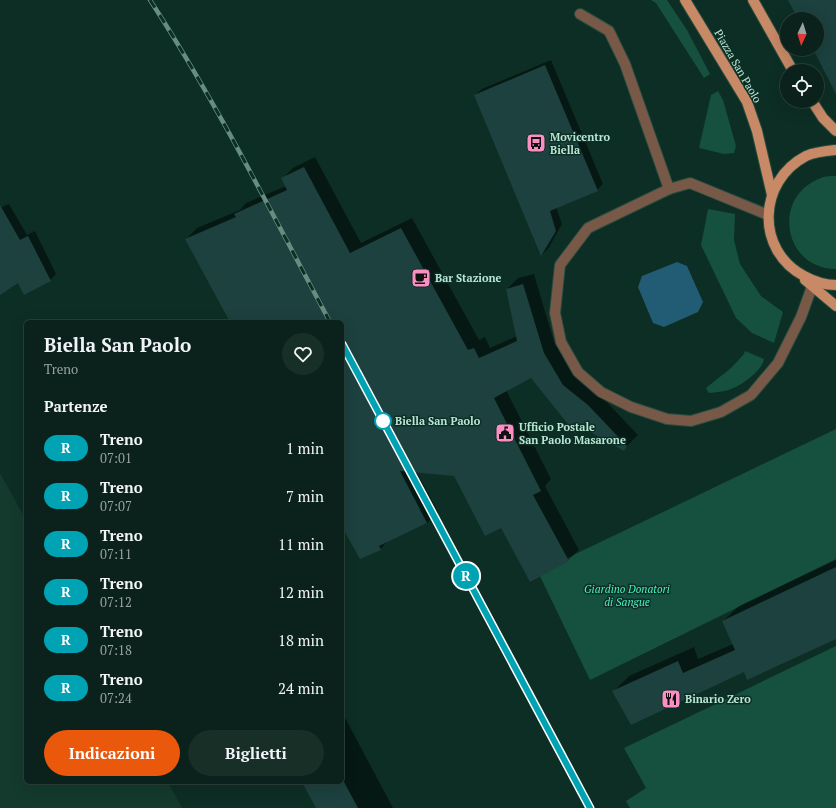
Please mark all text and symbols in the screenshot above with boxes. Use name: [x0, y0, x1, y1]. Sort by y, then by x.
north arrow: [780, 12, 824, 56]
map controls: [780, 12, 824, 108]
street label: Piazza San Paolo: [711, 27, 765, 105]
button: locate: [780, 64, 824, 108]
place label: Movicentro Biella: [550, 130, 610, 157]
bus stop icon: Movicentro Biella: [525, 132, 547, 154]
cafe icon: Bar Stazione: [410, 267, 432, 289]
place label: Bar Stazione: [435, 271, 502, 285]
text: Biella San Paolo: [44, 332, 191, 357]
button: heart: [282, 333, 324, 375]
text: Treno: [44, 360, 78, 378]
text: Partenze: [44, 396, 108, 416]
marker: Biella San Paolo: [374, 412, 392, 430]
place label: Biella San Paolo: [395, 414, 481, 428]
place label: Ufficio Postale San Paolo Masarone: [519, 420, 626, 447]
public building icon: Ufficio Postale San Paolo Masarone: [494, 422, 516, 444]
text: Treno: [100, 429, 143, 449]
text: R: [61, 438, 71, 457]
text: 1 min: [286, 438, 324, 458]
text: 07:01: [100, 449, 132, 467]
text: Treno: [100, 477, 143, 497]
text: R: [61, 486, 71, 505]
text: 7 min: [286, 486, 324, 506]
text: 07:07: [100, 497, 132, 515]
text: Treno: [100, 525, 143, 545]
text: R: [61, 534, 71, 553]
text: 11 min: [278, 534, 324, 554]
text: 07:11: [100, 545, 132, 563]
line badge: R: [453, 563, 479, 589]
text: R: [461, 566, 471, 585]
text: Treno: [100, 573, 143, 593]
text: R: [61, 582, 71, 601]
text: 12 min: [278, 582, 324, 602]
park label: Giardino Donatori di Sangue: [584, 582, 670, 609]
text: 07:12: [100, 593, 132, 611]
text: Treno: [100, 621, 143, 641]
text: R: [61, 630, 71, 649]
text: 18 min: [278, 630, 324, 650]
text: 07:18: [100, 641, 132, 659]
text: Treno: [100, 669, 143, 689]
text: R: [61, 678, 71, 697]
text: 24 min: [278, 678, 324, 698]
restaurant icon: Binario Zero: [660, 688, 682, 710]
text: 07:24: [100, 689, 132, 707]
place label: Binario Zero: [685, 692, 751, 706]
button: Indicazioni: [44, 730, 180, 776]
button: Biglietti: [188, 730, 324, 776]

